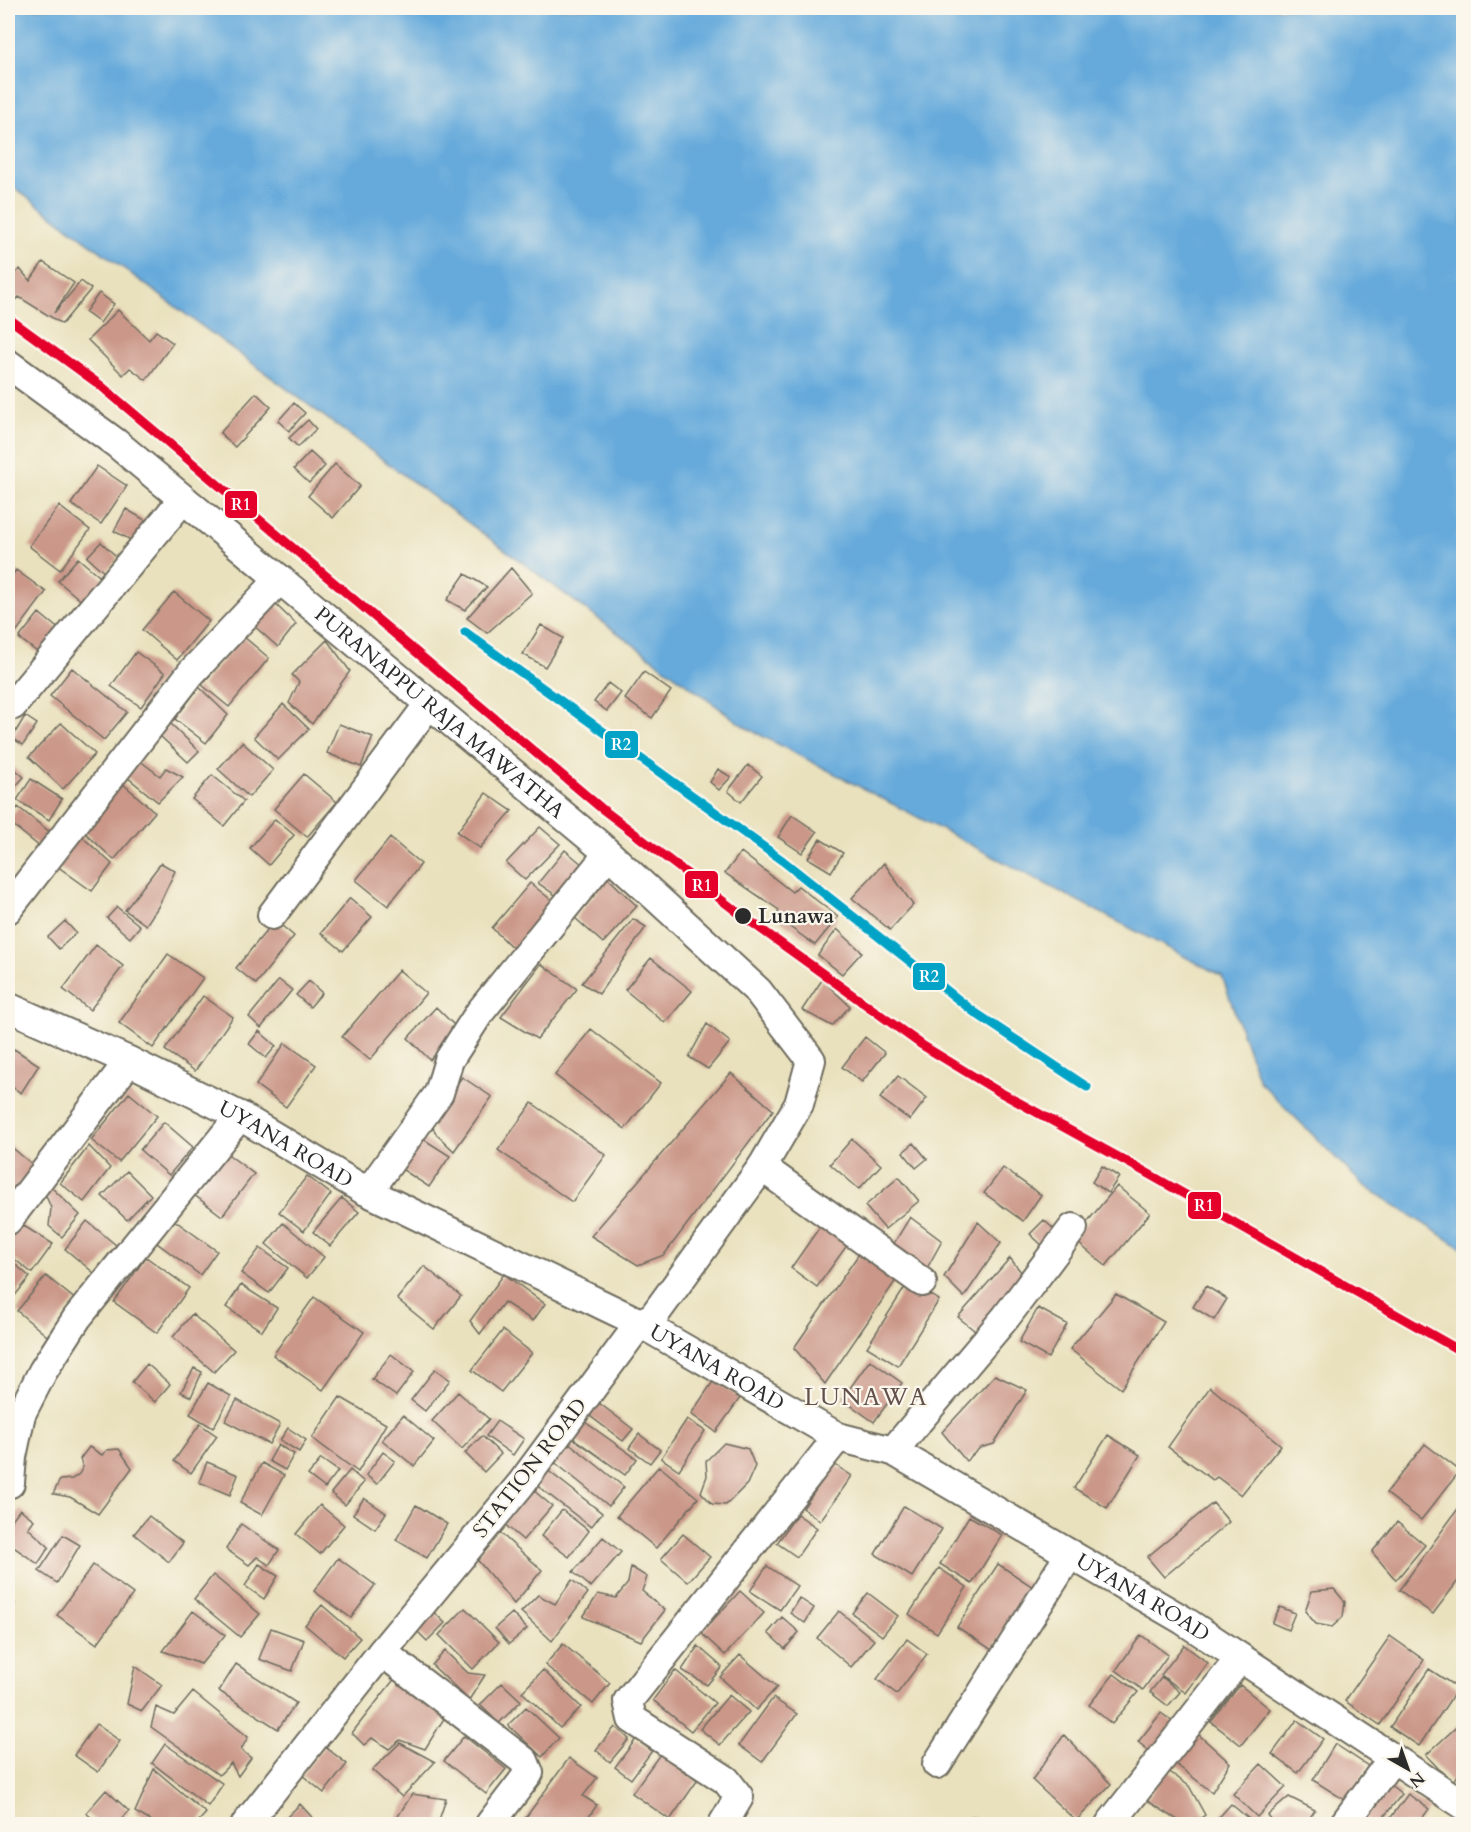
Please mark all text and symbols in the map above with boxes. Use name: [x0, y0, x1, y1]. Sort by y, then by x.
line badge: R1: [224, 490, 258, 519]
text: R1: [231, 494, 251, 516]
street label: PURANAPPU RAJA MAWATHA: [308, 600, 571, 825]
line badge: R2: [604, 730, 639, 759]
text: R2: [611, 734, 631, 756]
line badge: R1: [684, 870, 719, 899]
text: R1: [692, 875, 712, 897]
place label: Lunawa: [758, 902, 835, 931]
marker: Lunawa: [733, 906, 753, 926]
line badge: R2: [912, 962, 946, 991]
text: R2: [919, 966, 939, 988]
street label: UYANA ROAD: [214, 1093, 358, 1195]
line badge: R1: [1187, 1191, 1222, 1220]
text: R1: [1194, 1195, 1214, 1217]
street label: UYANA ROAD: [644, 1317, 790, 1418]
district label: LUNAWA: [804, 1381, 928, 1414]
street label: STATION ROAD: [466, 1392, 594, 1544]
street label: UYANA ROAD: [1071, 1546, 1216, 1648]
north arrow: [1378, 1739, 1438, 1799]
text: N: [1405, 1767, 1429, 1793]

